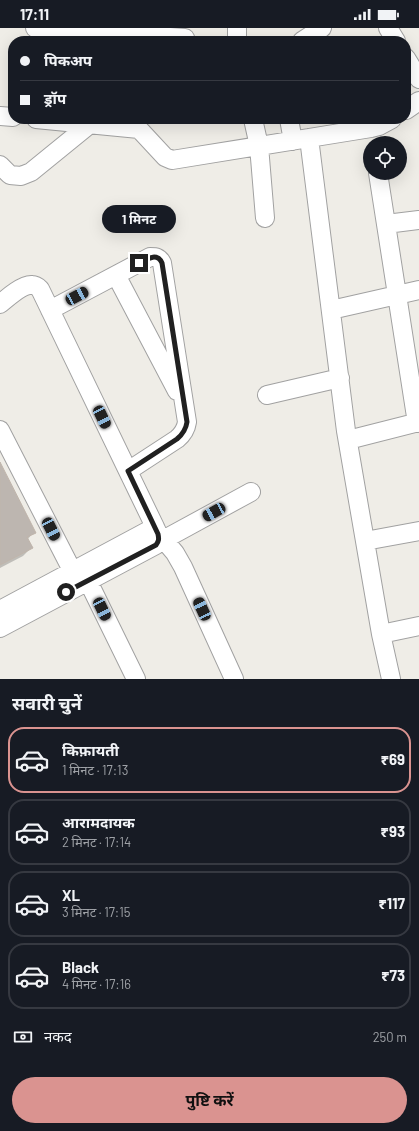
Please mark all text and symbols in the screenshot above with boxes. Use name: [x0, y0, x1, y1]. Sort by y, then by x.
text: 17:11: [20, 5, 49, 23]
text: पिकअप: [44, 51, 92, 69]
text: ड्रॉप: [44, 89, 66, 107]
map controls: [363, 136, 407, 180]
button: locate: [363, 136, 407, 180]
callout: 1 मिनट: [102, 205, 176, 233]
text: 1 मिनट: [122, 211, 156, 227]
route end: [130, 254, 148, 272]
car: [64, 285, 90, 307]
car: [91, 404, 113, 430]
car: [201, 501, 227, 523]
car: [40, 516, 62, 542]
route start: [57, 583, 75, 601]
car: [91, 596, 113, 622]
car: [191, 596, 213, 622]
text: सवारी चुनें: [12, 692, 82, 714]
text: किफ़ायती: [62, 741, 119, 759]
icon: car: [14, 742, 50, 778]
text: ₹69: [380, 750, 405, 768]
text: 1 मिनट · 17:13: [62, 762, 128, 778]
text: आरामदायक: [62, 813, 135, 831]
icon: car: [14, 814, 50, 850]
text: ₹93: [380, 822, 405, 840]
text: 2 मिनट · 17:14: [62, 834, 131, 850]
icon: car: [14, 886, 50, 922]
text: XL: [62, 886, 80, 904]
text: ₹117: [378, 894, 405, 912]
text: 3 मिनट · 17:15: [62, 904, 130, 920]
icon: car: [14, 958, 50, 994]
text: Black: [62, 958, 99, 976]
text: ₹73: [381, 966, 405, 984]
text: 4 मिनट · 17:16: [62, 976, 131, 992]
icon: cash: [12, 1026, 34, 1048]
text: नकद: [44, 1027, 72, 1045]
text: 250 m: [373, 1029, 407, 1045]
button: पुष्टि करें: [12, 1077, 407, 1123]

